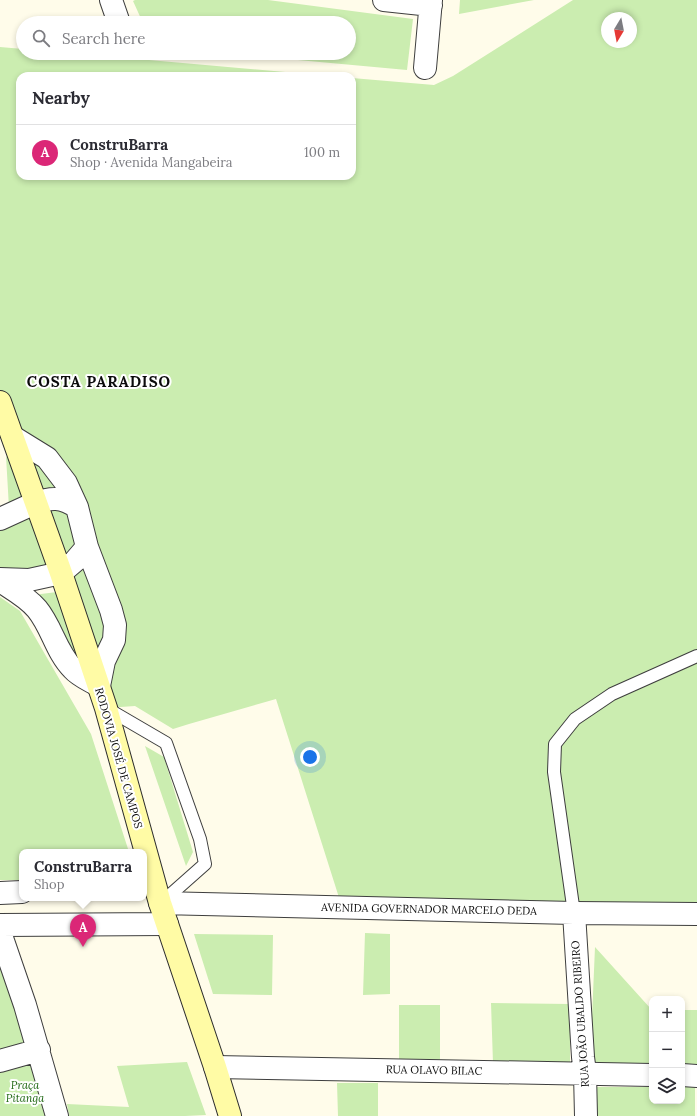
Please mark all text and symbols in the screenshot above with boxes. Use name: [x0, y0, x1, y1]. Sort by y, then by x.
north arrow: [601, 12, 637, 48]
search box: [16, 16, 356, 60]
icon: search: [30, 27, 52, 49]
text: Search here: [62, 29, 145, 48]
text: Nearby: [32, 87, 90, 109]
text: ConstruBarra: [70, 135, 168, 154]
text: A: [41, 144, 49, 161]
text: 100 m: [304, 144, 340, 161]
text: Shop · Avenida Mangabeira: [70, 154, 232, 171]
district label: COSTA PARADISO: [27, 372, 171, 391]
street label: RODOVIA JOSÉ DE CAMPOS: [92, 686, 146, 830]
your location: [300, 747, 320, 767]
popup: [19, 849, 147, 901]
text: ConstruBarra: [34, 857, 132, 876]
text: Shop: [34, 876, 64, 893]
street label: AVENIDA GOVERNADOR MARCELO DEDA: [320, 900, 538, 918]
pin: A: [70, 914, 96, 947]
street label: RUA JOÃO UBALDO RIBEIRO: [568, 940, 592, 1088]
map controls: [649, 996, 685, 1104]
button: +: [649, 996, 685, 1032]
button: −: [649, 1032, 685, 1068]
street label: RUA OLAVO BILAC: [386, 1062, 483, 1078]
button: layers: [649, 1068, 685, 1104]
park label: Praça Pitanga: [6, 1078, 45, 1105]

